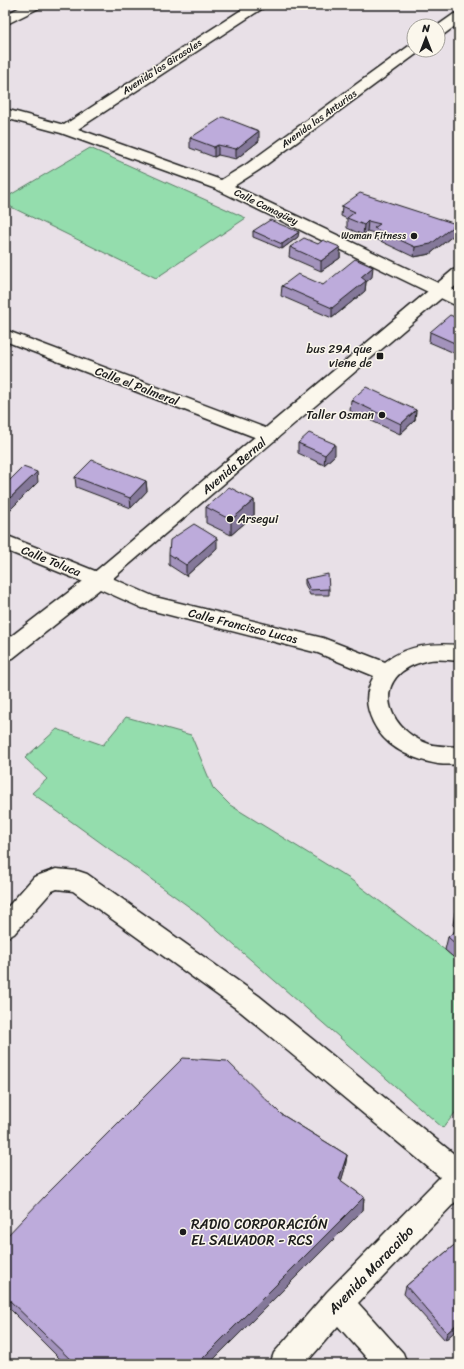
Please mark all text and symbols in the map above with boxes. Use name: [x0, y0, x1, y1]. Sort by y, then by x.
north arrow: [406, 18, 446, 58]
text: N: [421, 19, 430, 38]
street label: Avenida los Girasoles: [118, 34, 206, 100]
street label: Avenida las Anturias: [276, 85, 361, 153]
street label: Calle Camagüey: [231, 184, 302, 231]
place label: Woman Fitness: [341, 227, 407, 245]
marker: Woman Fitness: [409, 231, 419, 241]
place label: bus 29A que viene de: [307, 338, 372, 374]
marker: bus 29A que viene de: [375, 351, 385, 361]
street label: Calle el Palmeral: [92, 360, 183, 412]
place label: Taller Osman: [306, 404, 374, 426]
marker: Taller Osman: [377, 410, 387, 420]
street label: Avenida Bernal: [196, 432, 272, 501]
place label: Arsegui: [237, 508, 279, 530]
marker: Arsegui: [225, 514, 235, 524]
street label: Calle Toluca: [18, 539, 85, 583]
street label: Calle Francisco Lucas: [186, 602, 300, 650]
place label: RADIO CORPORACIÓN EL SALVADOR - RCS: [191, 1212, 328, 1253]
street label: Avenida Maracaibo: [321, 1220, 420, 1321]
marker: RADIO CORPORACIÓN EL SALVADOR - RCS: [178, 1227, 188, 1237]

